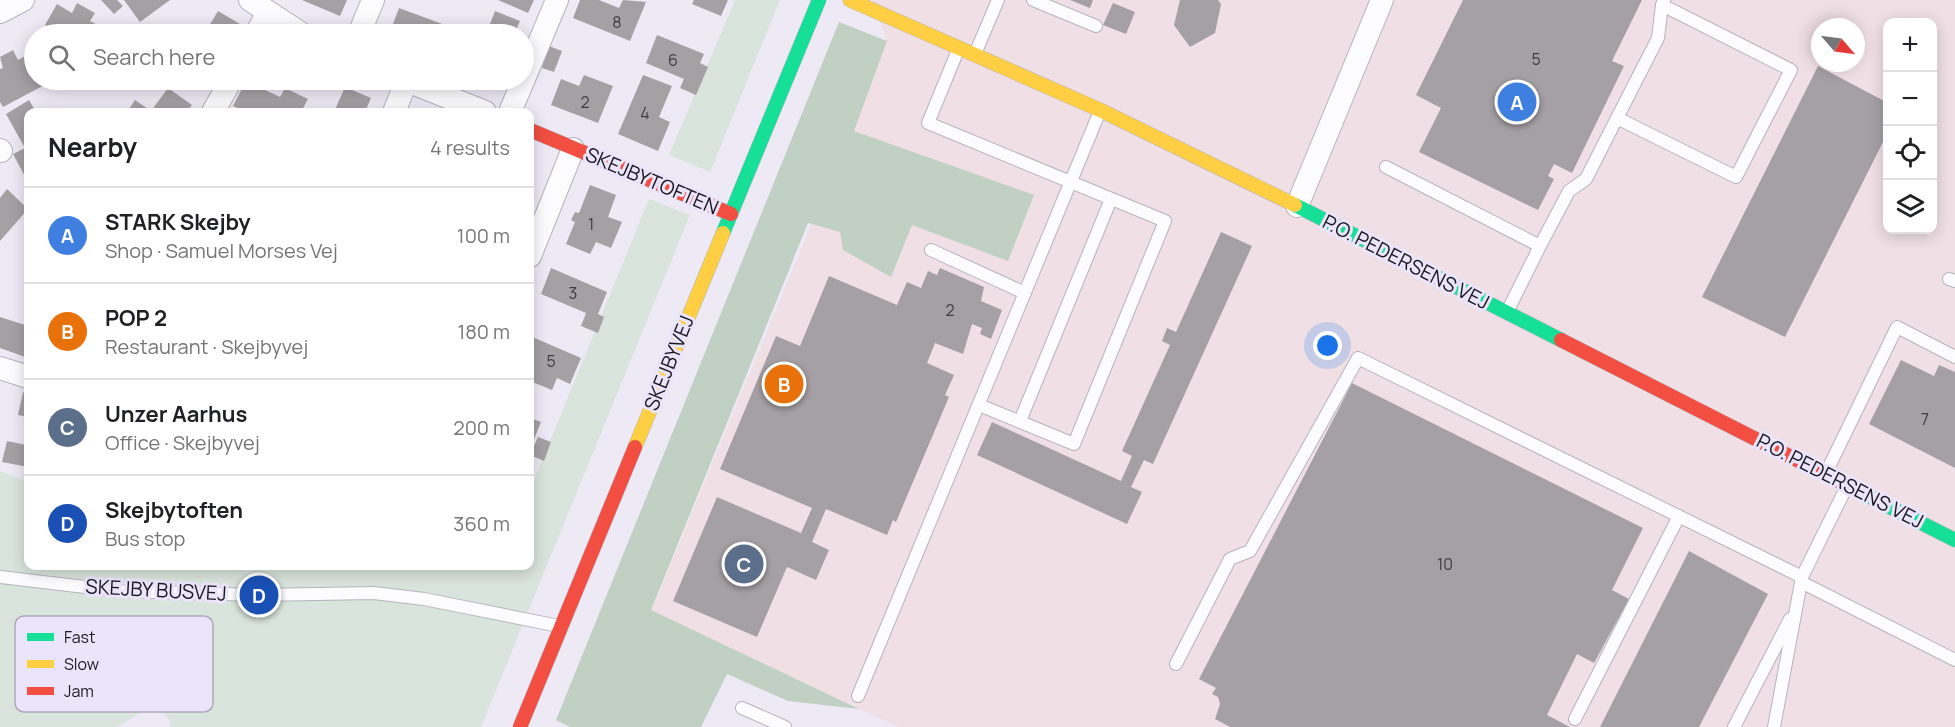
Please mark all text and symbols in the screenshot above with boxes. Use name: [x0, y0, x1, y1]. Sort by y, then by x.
house number: 8: [612, 11, 622, 33]
north arrow: [1811, 18, 1865, 72]
map controls: [1883, 18, 1937, 234]
button: +: [1883, 18, 1937, 72]
search box: [24, 24, 534, 90]
icon: search: [45, 41, 78, 74]
text: Search here: [93, 42, 215, 72]
house number: 5: [1531, 48, 1541, 70]
house number: 6: [668, 49, 678, 71]
button: −: [1883, 72, 1937, 126]
pin: A: [1498, 80, 1537, 124]
house number: 2: [580, 91, 590, 113]
house number: 4: [640, 102, 650, 124]
button: locate: [1883, 126, 1937, 180]
text: Nearby: [48, 129, 137, 165]
text: 4 results: [430, 134, 510, 161]
street label: SKEJBYTOFTEN: [582, 140, 723, 221]
button: layers: [1883, 180, 1937, 234]
text: STARK Skejby: [105, 207, 251, 237]
street label: P.O. PEDERSENS VEJ: [1318, 208, 1494, 315]
house number: 1: [588, 213, 594, 235]
text: A: [61, 222, 74, 249]
text: 100 m: [457, 222, 510, 249]
text: Shop · Samuel Morses Vej: [105, 237, 338, 264]
house number: 3: [569, 282, 577, 304]
house number: 2: [945, 299, 955, 321]
text: POP 2: [105, 303, 167, 333]
street label: SKEJBYVEJ: [637, 311, 700, 414]
text: B: [61, 318, 74, 345]
text: 180 m: [457, 318, 510, 345]
your location: [1313, 331, 1342, 360]
text: Restaurant · Skejbyvej: [105, 333, 308, 360]
house number: 5: [546, 350, 556, 372]
pin: B: [764, 362, 804, 406]
text: Unzer Aarhus: [105, 399, 248, 429]
house number: 7: [1921, 408, 1929, 430]
text: C: [60, 414, 75, 441]
text: 200 m: [453, 414, 510, 441]
street label: P.O. PEDERSENS VEJ: [1752, 427, 1928, 534]
text: Office · Skejbyvej: [105, 429, 260, 456]
text: Skejbytoften: [105, 495, 243, 525]
text: D: [60, 510, 75, 537]
text: 360 m: [453, 510, 510, 537]
text: Bus stop: [105, 525, 185, 552]
pin: C: [724, 542, 764, 586]
house number: 10: [1437, 553, 1453, 575]
street label: SKEJBY BUSVEJ: [85, 572, 227, 607]
pin: D: [240, 572, 278, 618]
legend: [15, 616, 213, 712]
text: Fast: [64, 626, 95, 648]
text: Slow: [64, 653, 99, 675]
text: Jam: [64, 680, 94, 702]

